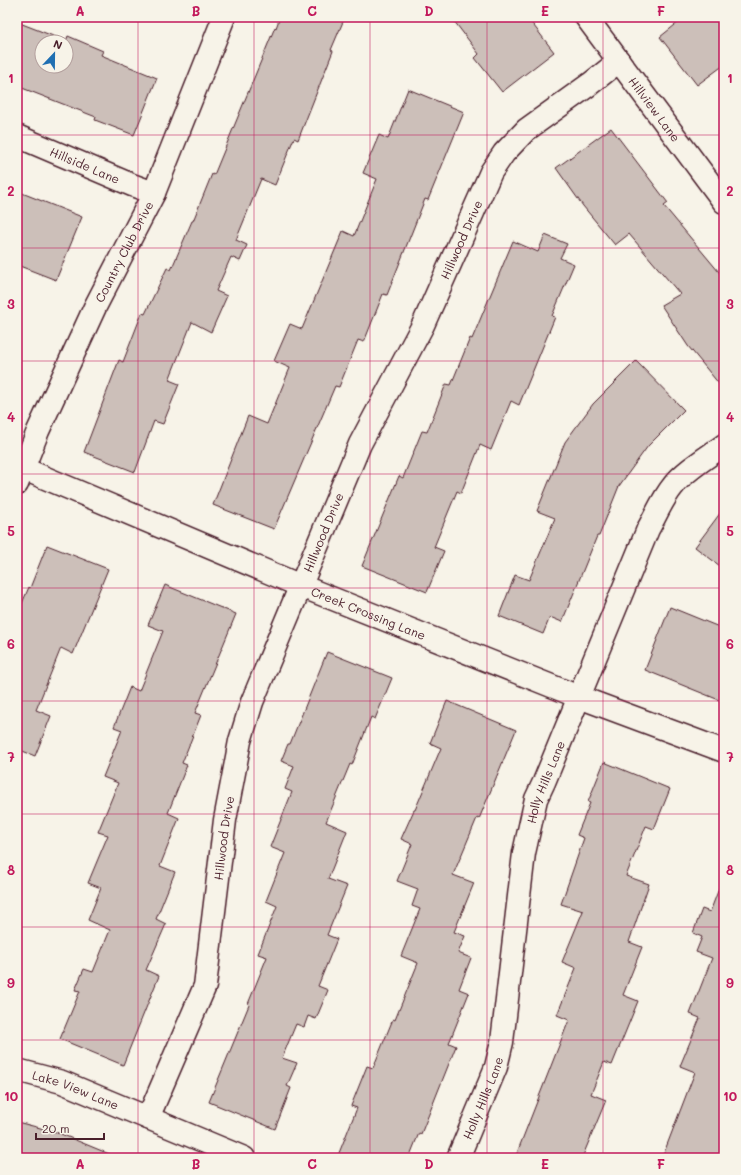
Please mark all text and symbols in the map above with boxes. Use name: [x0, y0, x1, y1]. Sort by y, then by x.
text: A: [75, 2, 85, 19]
text: B: [192, 2, 201, 19]
text: C: [307, 2, 317, 19]
text: D: [424, 2, 434, 19]
text: E: [541, 2, 549, 19]
text: F: [657, 2, 665, 19]
north arrow: [34, 34, 74, 74]
text: N: [51, 36, 65, 53]
text: 1: [8, 69, 14, 86]
text: 1: [727, 69, 733, 86]
street label: Hillview Lane: [625, 74, 684, 145]
street label: Hillside Lane: [48, 143, 123, 187]
text: 2: [7, 182, 15, 199]
text: 2: [726, 182, 734, 199]
street label: Hillwood Drive: [436, 197, 486, 282]
street label: Country Club Drive: [91, 198, 157, 305]
text: 3: [7, 295, 15, 312]
text: 3: [726, 295, 734, 312]
text: 4: [7, 408, 15, 425]
text: 4: [726, 408, 734, 425]
street label: Hillwood Drive: [299, 490, 347, 575]
text: 5: [7, 522, 15, 539]
text: 5: [726, 522, 734, 539]
street label: Creek Crossing Lane: [309, 583, 428, 643]
text: 6: [7, 635, 15, 652]
text: 6: [726, 635, 734, 652]
street label: Holly Hills Lane: [523, 738, 568, 825]
text: 7: [7, 748, 15, 765]
text: 7: [726, 748, 734, 765]
street label: Hillwood Drive: [210, 794, 237, 881]
text: 8: [7, 861, 15, 878]
text: 8: [726, 861, 734, 878]
text: 9: [7, 974, 15, 991]
text: 9: [726, 974, 734, 991]
street label: Holly Hills Lane: [459, 1055, 506, 1142]
street label: Lake View Lane: [31, 1066, 121, 1113]
text: 10: [4, 1087, 18, 1104]
text: 10: [723, 1087, 737, 1104]
scale bar: [36, 1115, 104, 1141]
text: 20 m: [42, 1120, 70, 1136]
text: A: [75, 1155, 85, 1172]
text: B: [192, 1155, 201, 1172]
text: C: [307, 1155, 317, 1172]
text: D: [424, 1155, 434, 1172]
text: E: [541, 1155, 549, 1172]
text: F: [657, 1155, 665, 1172]

